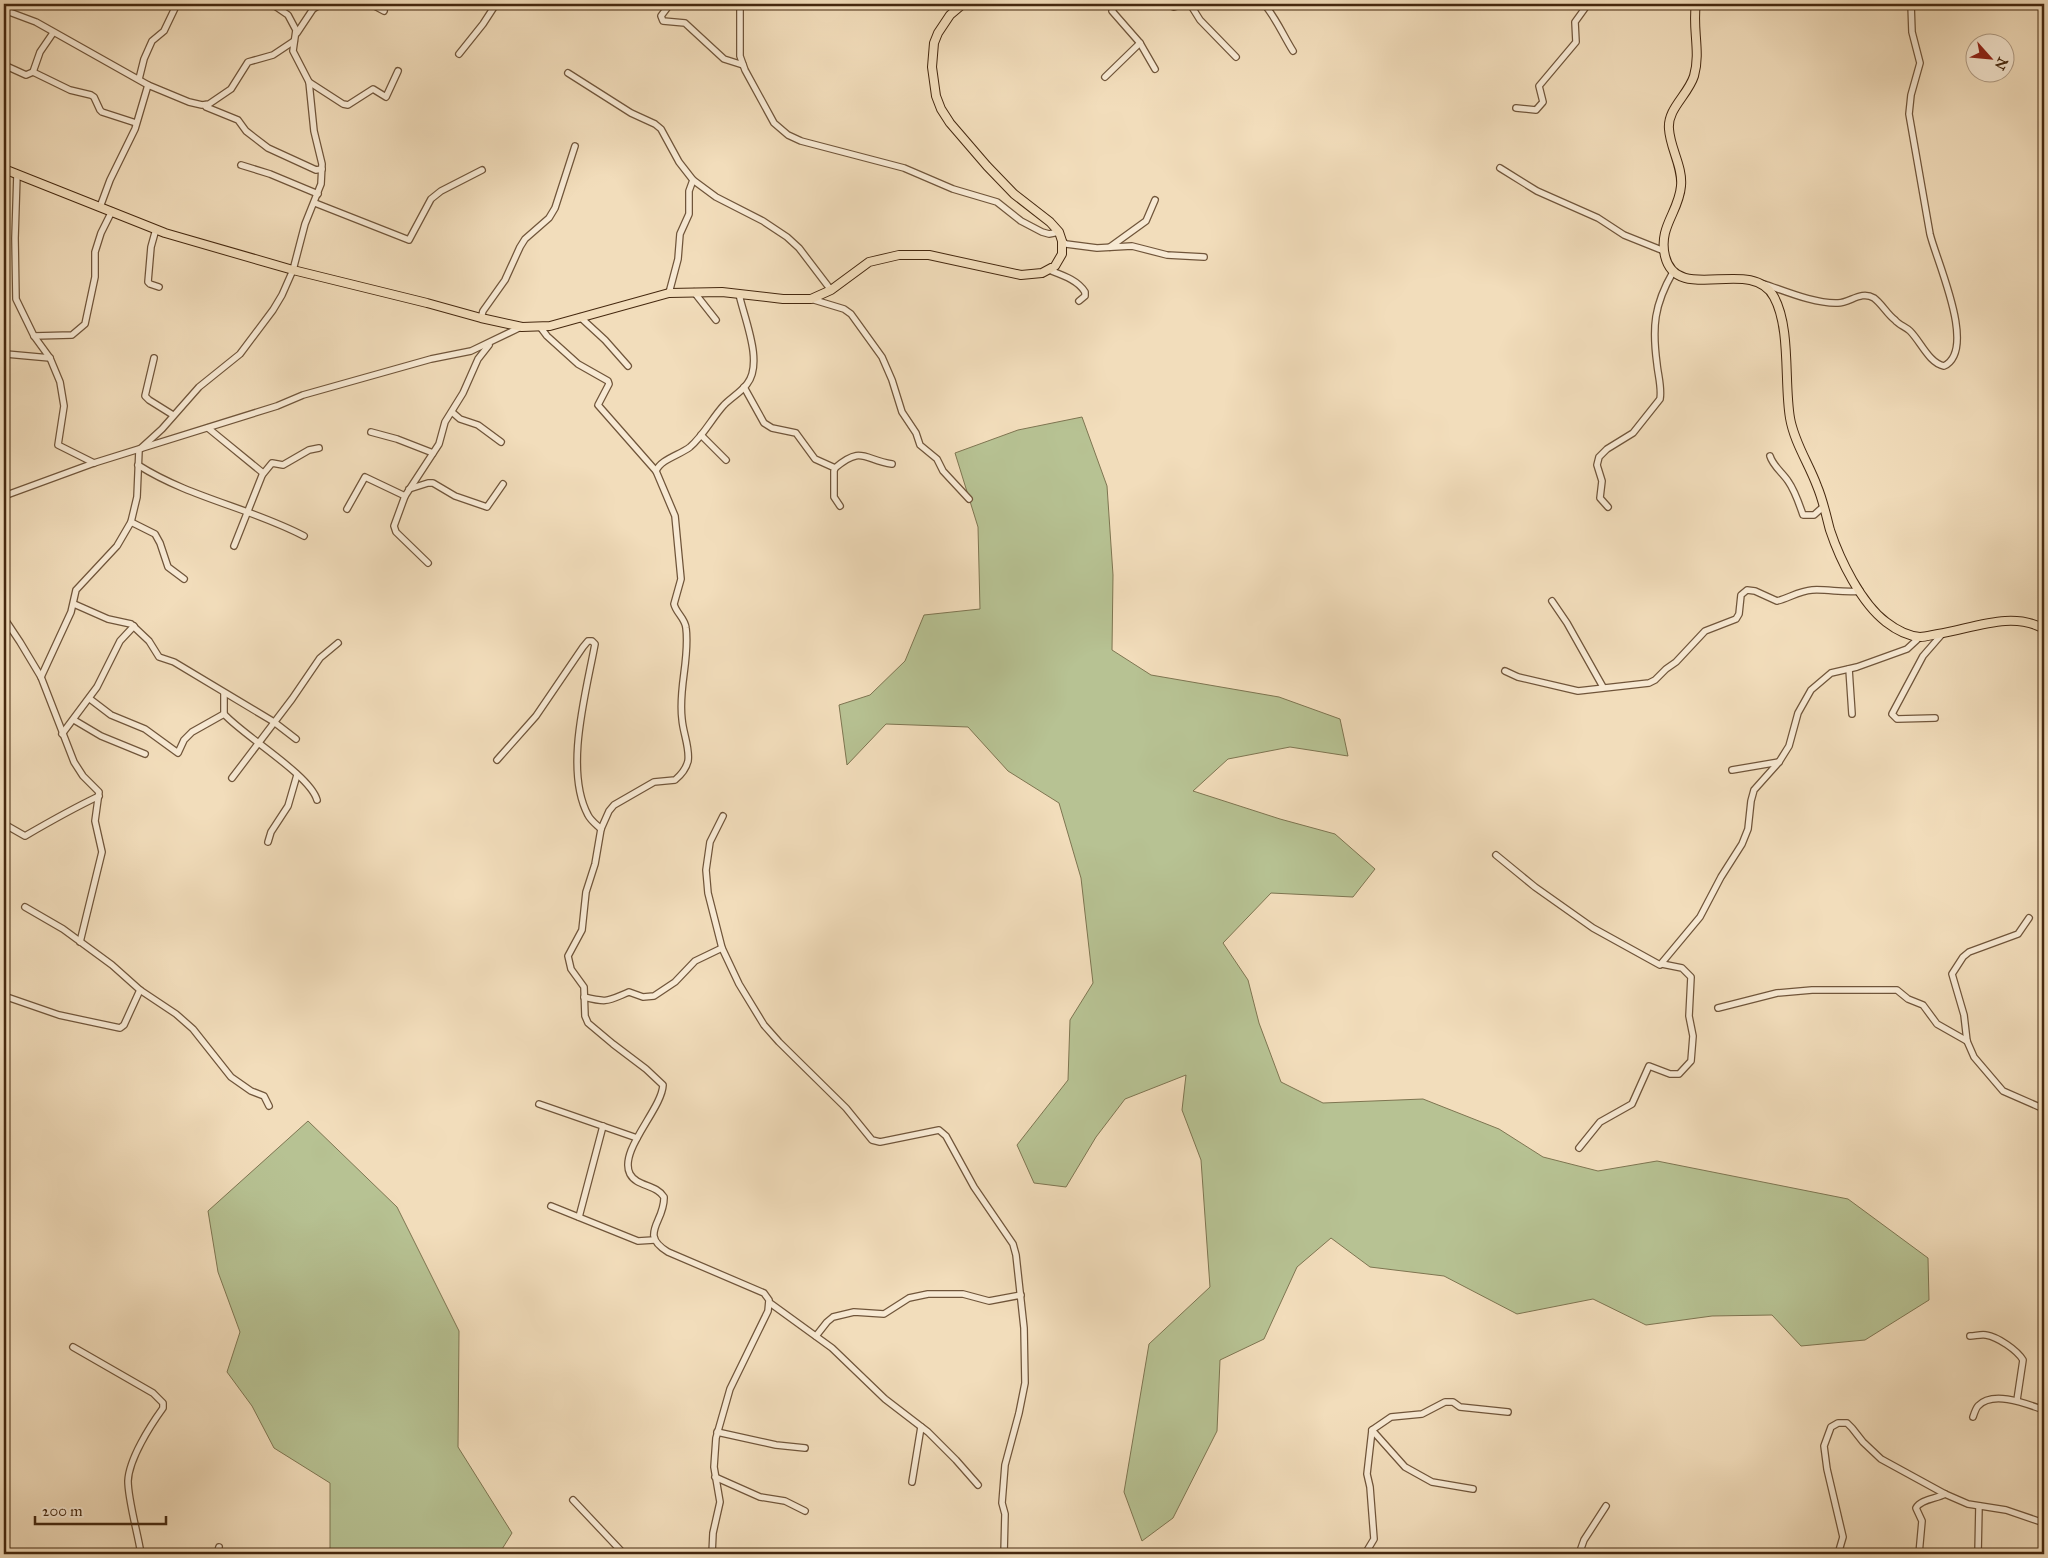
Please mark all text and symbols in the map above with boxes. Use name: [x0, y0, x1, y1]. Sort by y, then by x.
north arrow: [1966, 32, 2016, 82]
text: N: [1991, 55, 2011, 73]
scale bar: [35, 1493, 166, 1525]
text: 200 m: [42, 1502, 83, 1520]

